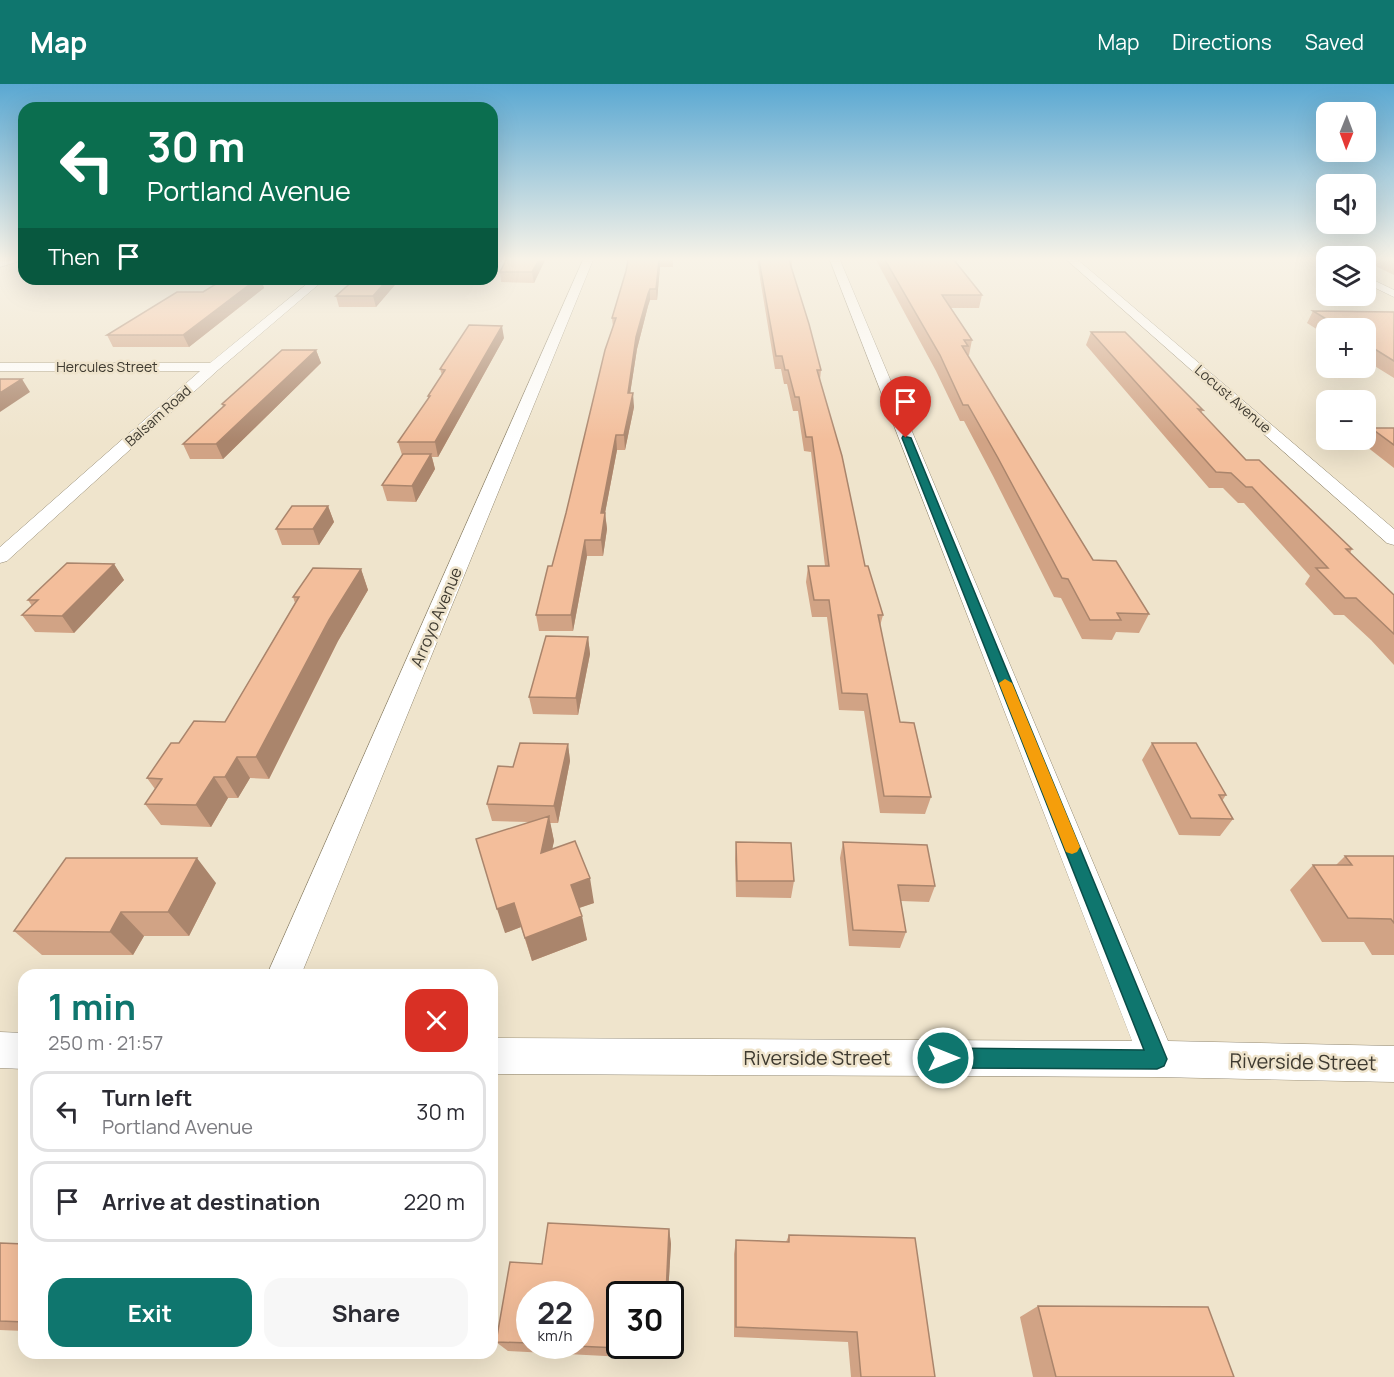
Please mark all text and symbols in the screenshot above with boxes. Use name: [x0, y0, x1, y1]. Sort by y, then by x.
text: Map: [30, 23, 87, 61]
text: Map: [1098, 28, 1139, 56]
text: Directions: [1172, 28, 1272, 56]
text: Saved: [1305, 28, 1364, 56]
north arrow: [1316, 102, 1376, 162]
map controls: [1316, 102, 1376, 450]
text: 30 m: [147, 117, 245, 175]
icon: left: [48, 126, 126, 204]
text: Portland Avenue: [147, 172, 351, 209]
button: sound: [1316, 174, 1376, 234]
icon: arrive: [112, 240, 145, 273]
text: Then: [48, 242, 100, 272]
button: layers: [1316, 246, 1376, 306]
button: +: [1316, 318, 1376, 378]
street label: Hercules Street: [56, 357, 158, 376]
street label: Locust Avenue: [1191, 360, 1275, 437]
pin: [880, 376, 931, 438]
street label: Balsam Road: [121, 381, 195, 450]
icon: arrive: [889, 385, 922, 418]
button: −: [1316, 390, 1376, 450]
street label: Arroyo Avenue: [405, 564, 467, 670]
text: 1 min: [48, 982, 136, 1031]
button: close: [405, 989, 468, 1052]
position arrow: [911, 1026, 975, 1090]
text: 250 m · 21:57: [48, 1029, 163, 1056]
street label: Riverside Street: [744, 1044, 891, 1071]
street label: Riverside Street: [1229, 1047, 1377, 1076]
text: Turn left: [102, 1083, 192, 1113]
icon: left: [51, 1095, 84, 1128]
text: 30 m: [416, 1097, 465, 1127]
text: Portland Avenue: [102, 1113, 253, 1140]
icon: arrive: [51, 1185, 84, 1218]
text: Arrive at destination: [102, 1187, 320, 1217]
text: 220 m: [403, 1187, 465, 1217]
button: Exit: [48, 1278, 252, 1347]
button: Share: [264, 1278, 468, 1347]
speed limit sign: 30: [606, 1281, 684, 1359]
text: 22: [537, 1292, 573, 1333]
text: km/h: [538, 1325, 572, 1346]

